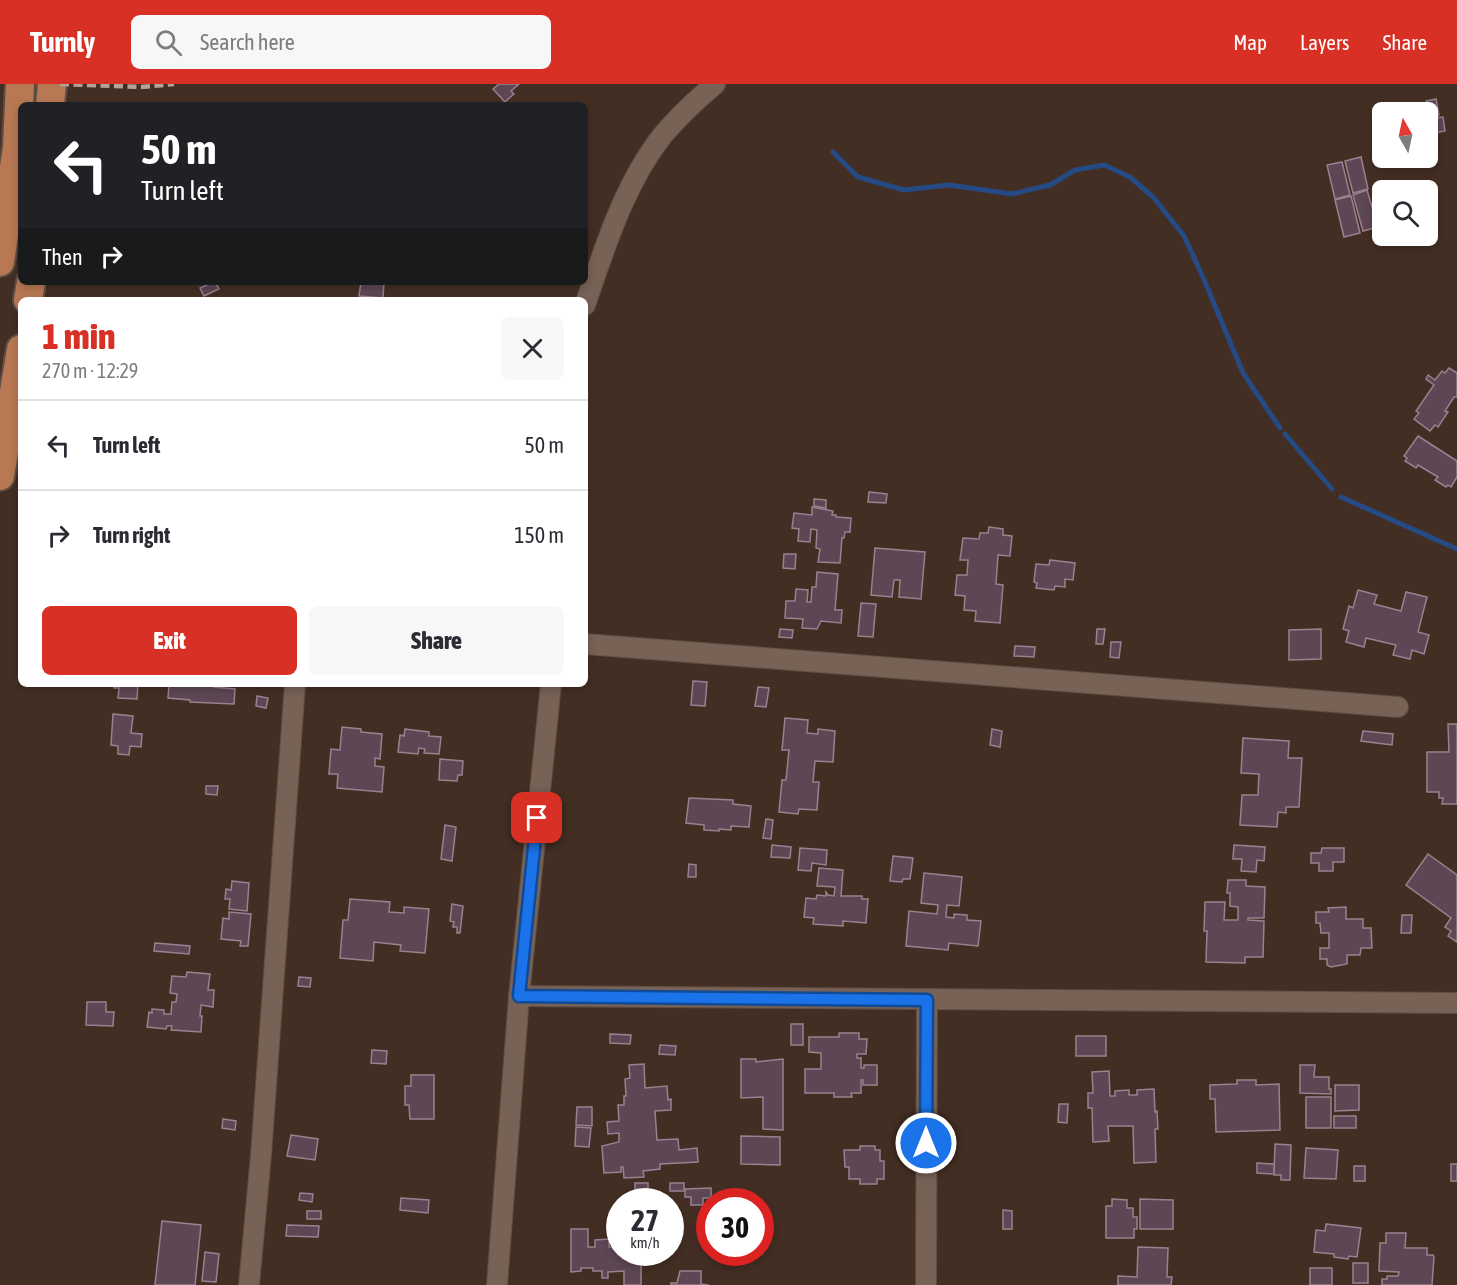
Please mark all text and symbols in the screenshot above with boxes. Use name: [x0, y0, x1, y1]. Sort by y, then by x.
search box: [131, 15, 551, 69]
text: Turnly: [30, 26, 95, 58]
icon: search: [152, 26, 185, 59]
text: Search here: [200, 29, 295, 55]
text: Map: [1233, 30, 1267, 54]
text: Layers: [1300, 30, 1350, 54]
text: Share: [1383, 30, 1427, 54]
north arrow: [1372, 102, 1438, 168]
map controls: [1372, 102, 1438, 246]
text: 50 m: [141, 125, 216, 173]
icon: left: [42, 126, 120, 204]
text: Turn left: [141, 175, 224, 206]
button: search: [1372, 180, 1438, 246]
icon: right: [95, 240, 128, 273]
text: Then: [42, 244, 83, 270]
text: 1 min: [42, 315, 116, 357]
button: close: [501, 317, 564, 380]
text: 270 m · 12:29: [42, 359, 138, 382]
icon: left: [42, 429, 75, 462]
text: Turn left: [93, 432, 160, 458]
text: 50 m: [524, 432, 564, 458]
icon: right: [42, 519, 75, 552]
text: Turn right: [93, 522, 170, 548]
text: 150 m: [514, 522, 564, 548]
button: Exit: [42, 606, 297, 675]
button: Share: [309, 606, 564, 675]
pin: [511, 792, 562, 843]
icon: arrive: [520, 801, 553, 834]
position arrow: [894, 1111, 958, 1175]
speed limit sign: 30: [696, 1188, 774, 1266]
text: 27: [631, 1203, 659, 1237]
text: km/h: [630, 1234, 660, 1251]

